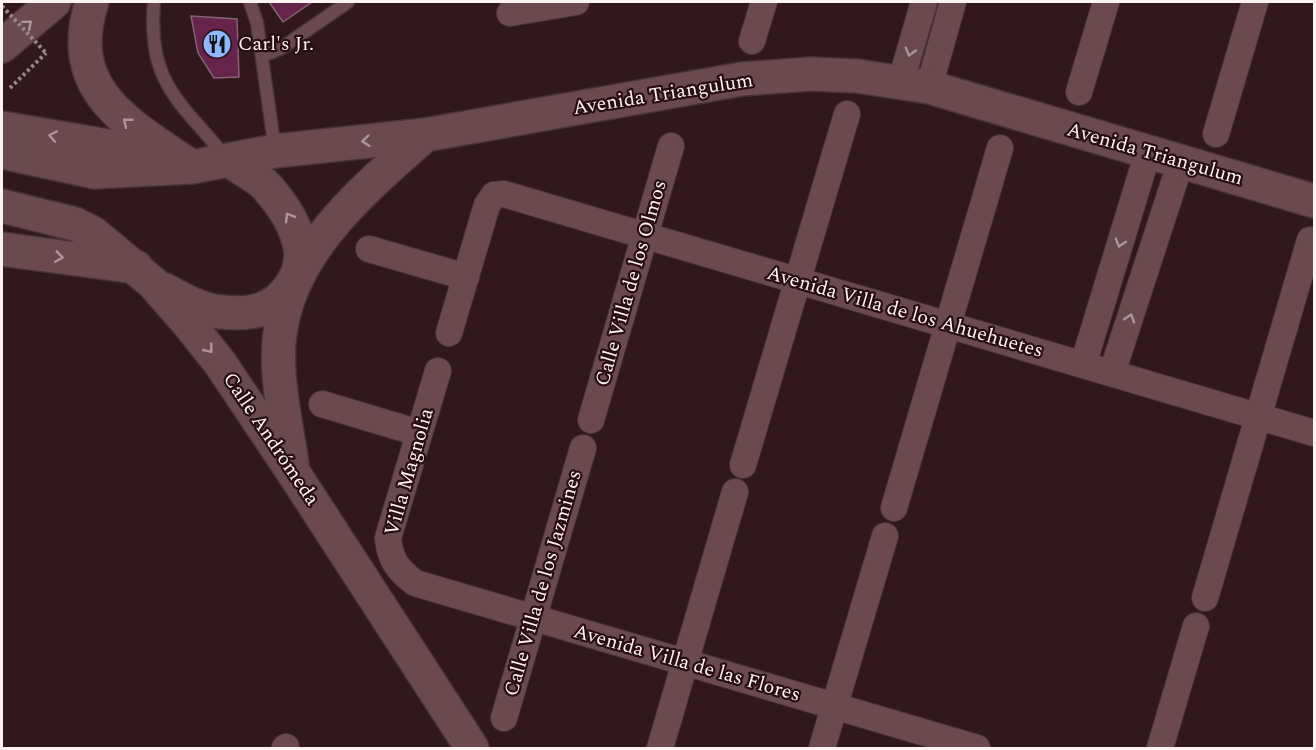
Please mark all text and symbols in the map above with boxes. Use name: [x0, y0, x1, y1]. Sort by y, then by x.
one-way arrow: [21, 20, 32, 31]
restaurant icon: Carl's Jr.: [201, 28, 233, 60]
place label: Carl's Jr.: [238, 29, 314, 59]
one-way arrow: [904, 47, 917, 57]
street label: Avenida Triangulum: [571, 65, 755, 123]
street label: Avenida Triangulum: [1063, 114, 1247, 194]
one-way arrow: [123, 118, 134, 129]
one-way arrow: [48, 130, 58, 143]
one-way arrow: [362, 134, 371, 147]
street label: Calle Villa de los Olmos: [587, 176, 675, 390]
one-way arrow: [285, 213, 296, 223]
one-way arrow: [1115, 237, 1127, 248]
one-way arrow: [55, 251, 64, 263]
street label: Avenida Villa de los Ahuehuetes: [763, 258, 1047, 366]
one-way arrow: [1123, 313, 1135, 324]
one-way arrow: [201, 342, 212, 353]
street label: Calle Andrómeda: [215, 366, 327, 512]
street label: Villa Magnolia: [376, 404, 442, 539]
street label: Calle Villa de los Jazmines: [496, 466, 590, 700]
street label: Avenida Villa de las Flores: [570, 616, 804, 710]

